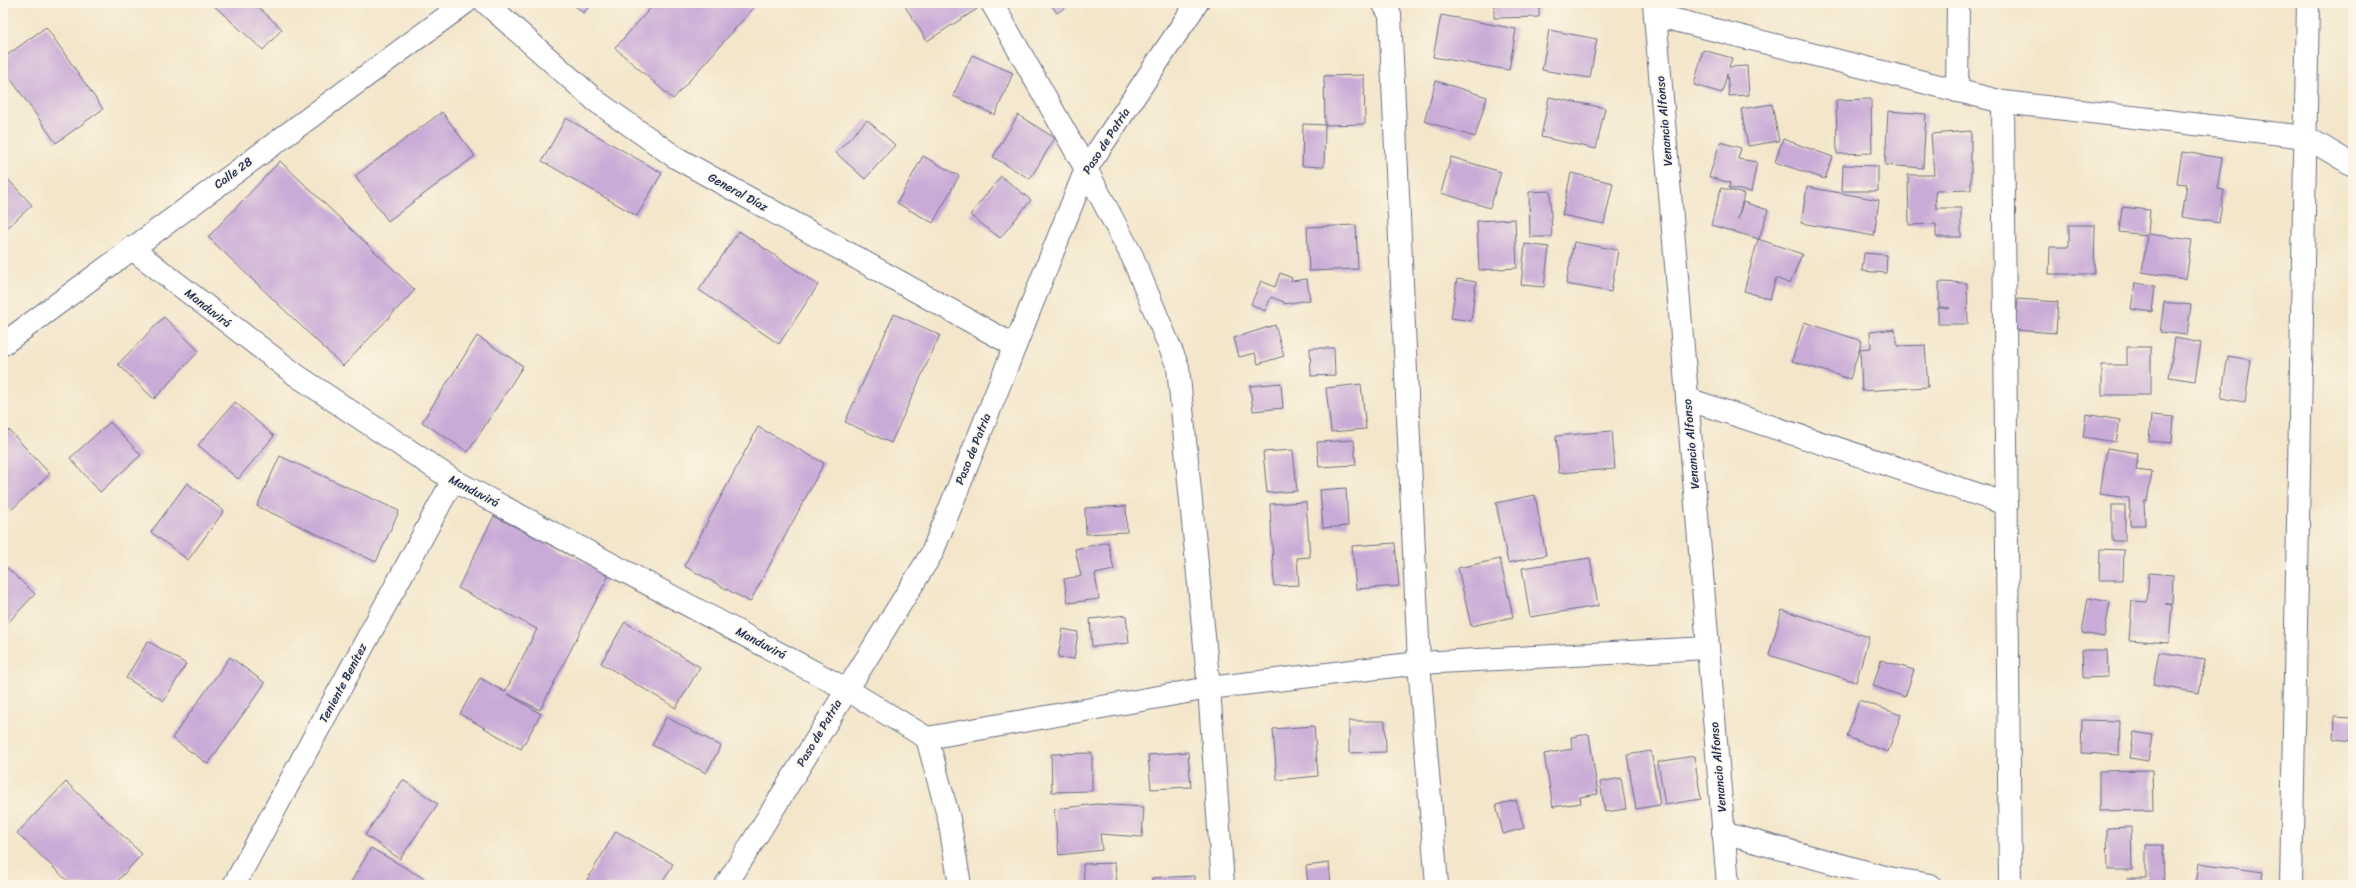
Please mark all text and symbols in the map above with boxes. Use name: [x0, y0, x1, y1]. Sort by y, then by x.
street label: Venancio Alfonso: [1649, 75, 1679, 167]
street label: Paso de Patria: [1076, 103, 1136, 179]
street label: Calle 28: [209, 151, 257, 195]
street label: General Díaz: [704, 166, 772, 218]
street label: Manduvirá: [180, 282, 236, 334]
street label: Venancio Alfonso: [1676, 398, 1706, 490]
street label: Paso de Patria: [949, 410, 997, 488]
street label: Manduvirá: [445, 468, 503, 514]
street label: Manduvirá: [732, 620, 790, 666]
street label: Teniente Benítez: [313, 639, 374, 727]
street label: Paso de Patria: [790, 695, 848, 771]
street label: Venancio Alfonso: [1703, 721, 1733, 813]

